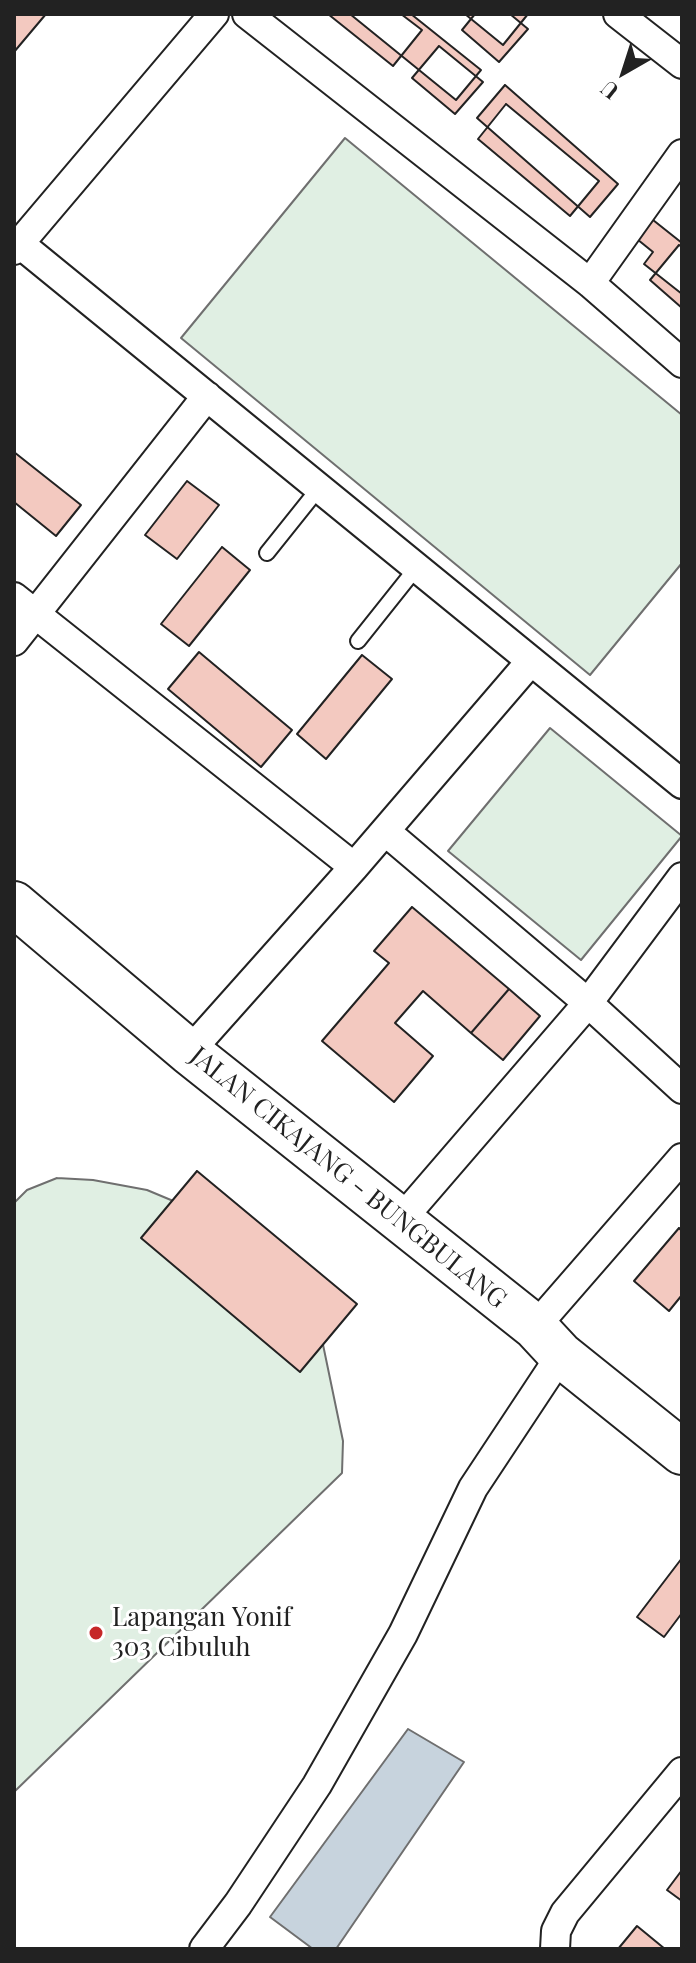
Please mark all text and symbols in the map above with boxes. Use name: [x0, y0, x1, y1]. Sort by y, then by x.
north arrow: [584, 32, 664, 112]
text: U: [594, 74, 624, 107]
street label: JALAN CIKAJANG - BUNGBULANG: [183, 1041, 513, 1315]
place label: Lapangan Yonif 303 Cibuluh: [112, 1602, 292, 1664]
marker: Lapangan Yonif 303 Cibuluh: [87, 1624, 105, 1642]

